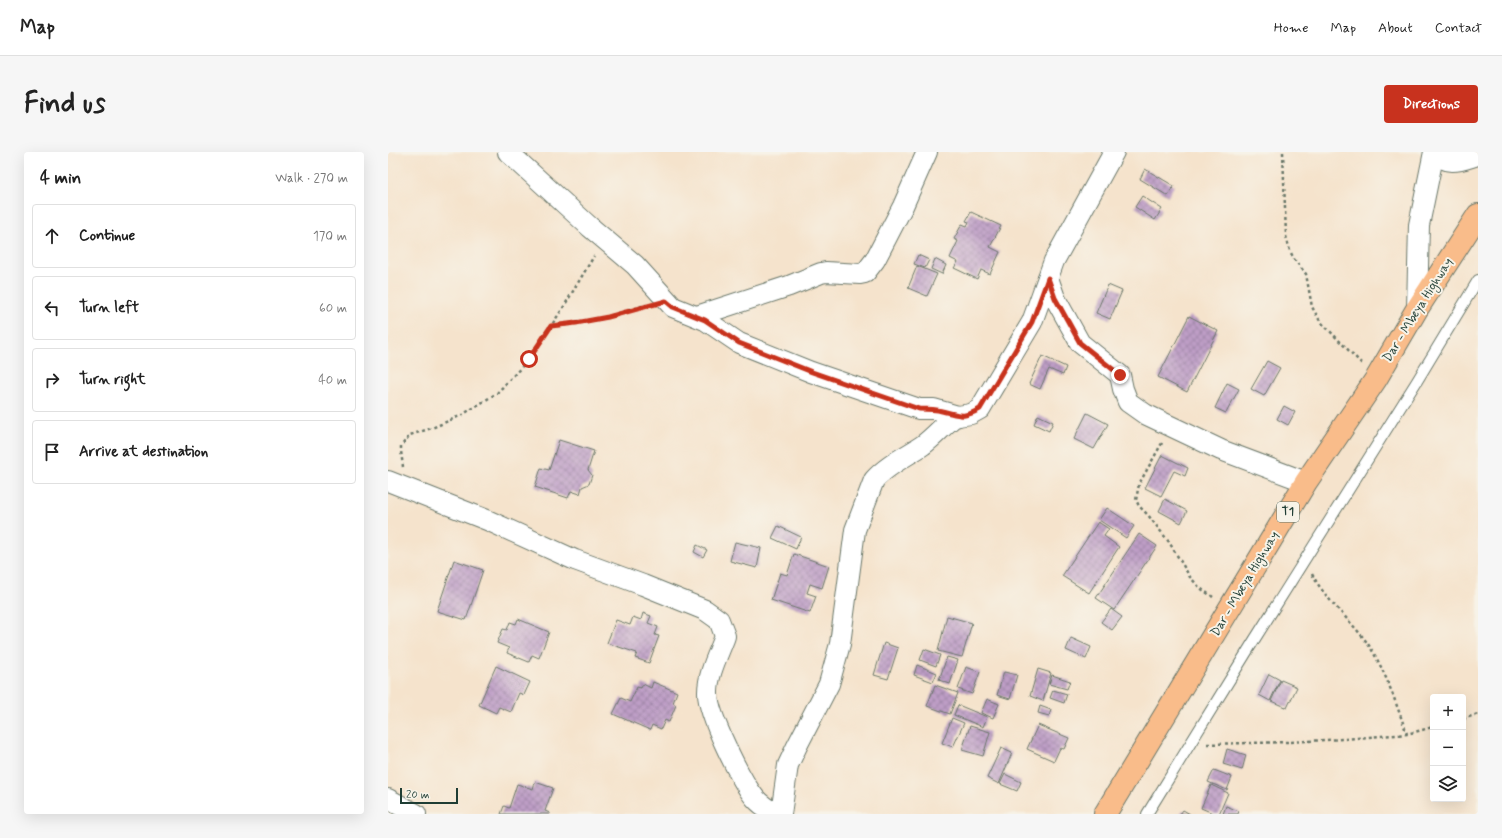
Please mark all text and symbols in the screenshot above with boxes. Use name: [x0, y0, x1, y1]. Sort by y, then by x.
text: Map: [20, 15, 55, 40]
text: Home: [1274, 19, 1308, 37]
text: Map: [1330, 19, 1356, 37]
text: About: [1378, 19, 1413, 37]
text: Contact: [1435, 19, 1482, 37]
button: Directions: [1384, 85, 1478, 123]
text: Find us: [24, 86, 105, 123]
text: 4 min: [40, 167, 81, 189]
text: Walk · 270 m: [275, 170, 348, 187]
icon: ahead: [41, 225, 63, 247]
text: Continue: [79, 226, 135, 246]
text: 170 m: [313, 228, 347, 245]
street label: Dar - Mbeya Highway: [1379, 255, 1458, 366]
icon: left: [41, 297, 63, 319]
text: Turn left: [79, 298, 139, 318]
text: 60 m: [319, 300, 347, 317]
route start: [520, 350, 538, 368]
route end: [1111, 366, 1129, 384]
icon: right: [41, 369, 63, 391]
text: Turn right: [79, 370, 146, 390]
text: 40 m: [318, 372, 347, 389]
icon: arrive: [41, 441, 63, 463]
text: Arrive at destination: [79, 442, 208, 462]
road number: T1: [1277, 502, 1299, 522]
street label: Dar - Mbeya Highway: [1207, 528, 1284, 640]
map controls: [1430, 694, 1466, 802]
button: +: [1430, 694, 1466, 730]
button: −: [1430, 730, 1466, 766]
button: layers: [1430, 766, 1466, 802]
scale bar: [400, 786, 458, 805]
text: 20 m: [406, 788, 429, 802]

